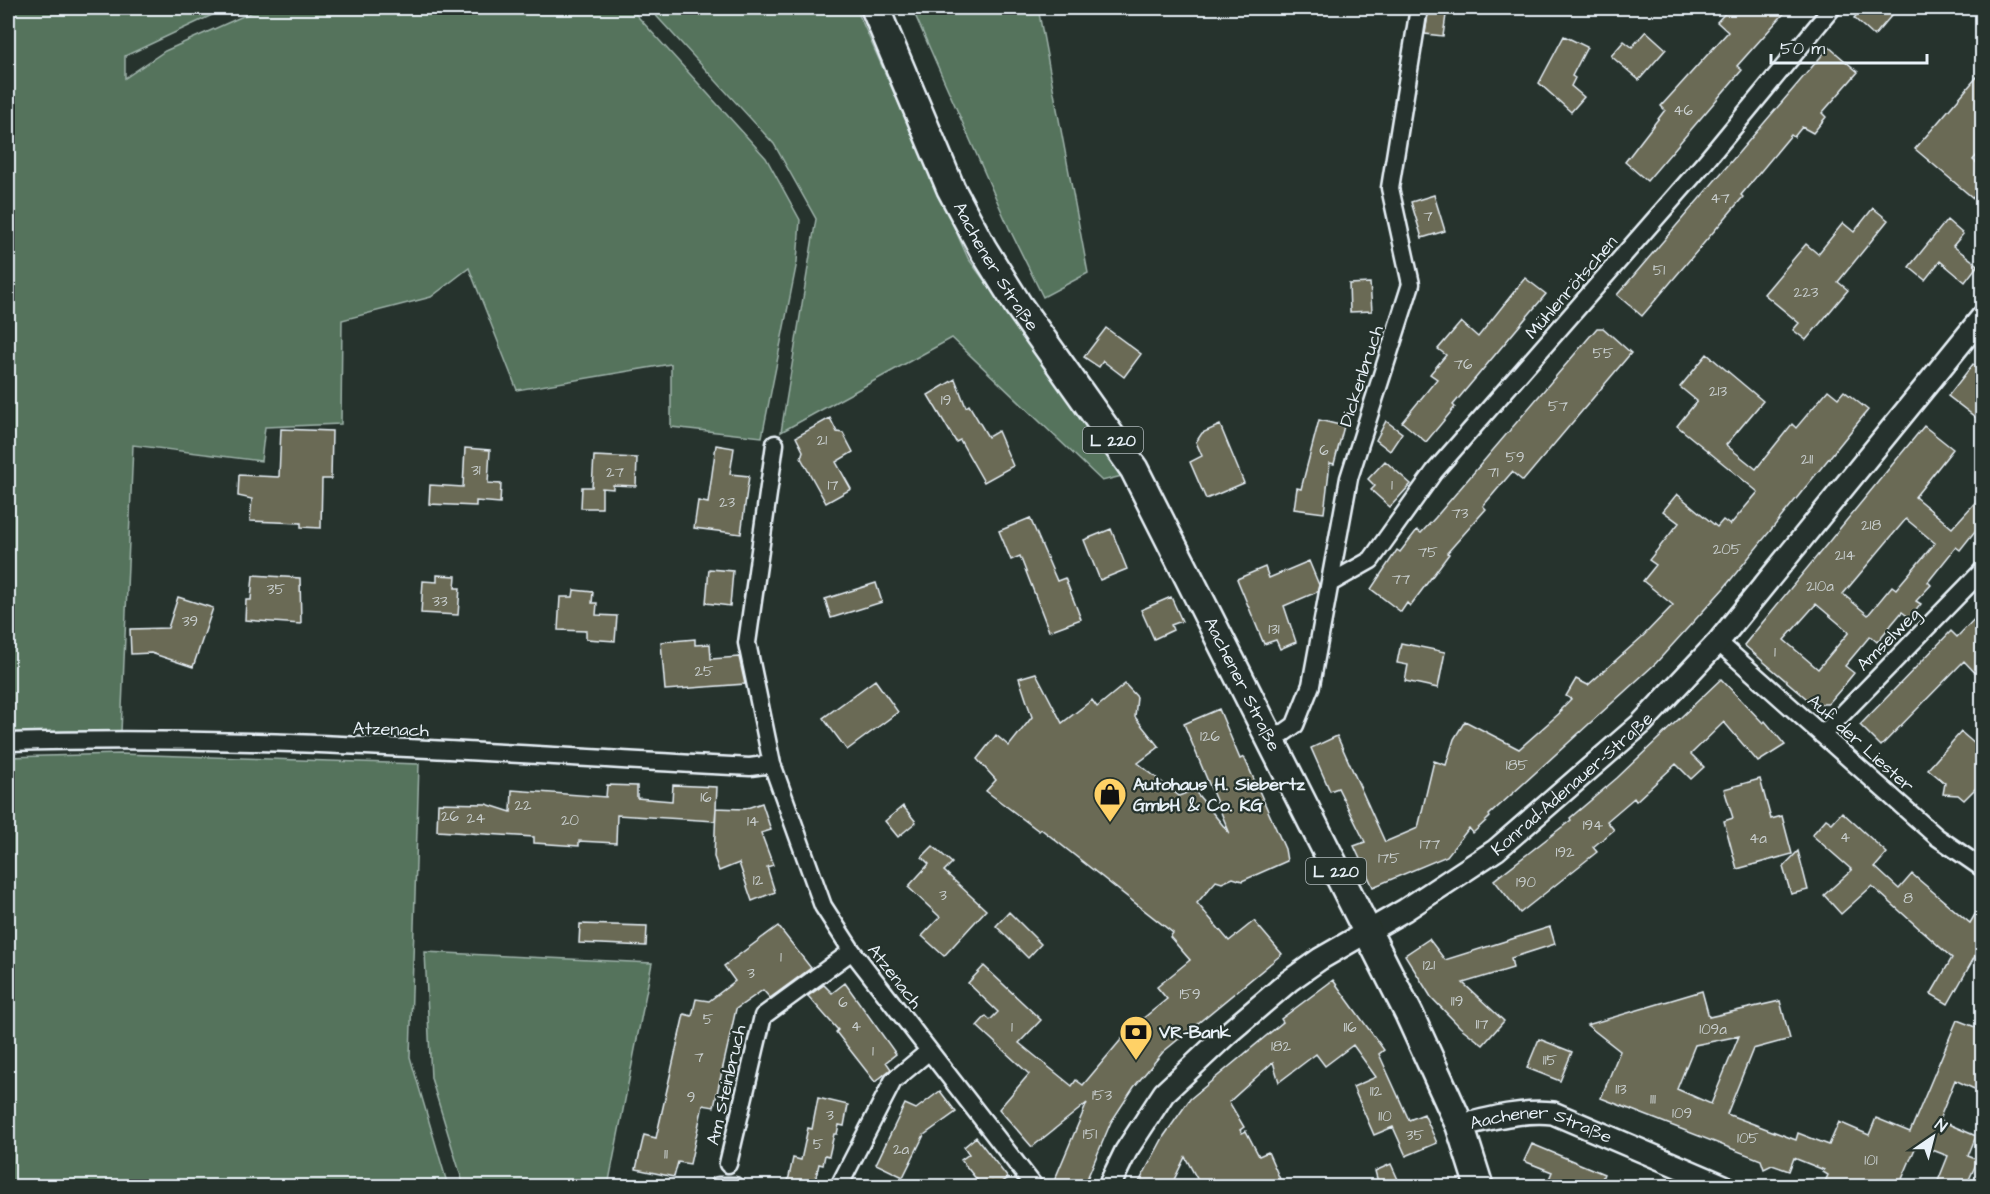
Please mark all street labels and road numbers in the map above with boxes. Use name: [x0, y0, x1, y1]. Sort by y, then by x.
street label: Aachener Straße: [947, 198, 1045, 337]
street label: Mühlenrötschen: [1519, 230, 1623, 345]
street label: Dickenbruch: [1333, 322, 1390, 430]
road number: L 220: [1083, 427, 1143, 453]
street label: Amselweg: [1851, 602, 1926, 677]
street label: Aachener Straße: [1198, 613, 1286, 756]
street label: Auf der Liester: [1802, 689, 1919, 798]
street label: Konrad-Adenauer-Straße: [1486, 707, 1659, 862]
street label: Atzenach: [353, 716, 429, 743]
road number: L 220: [1306, 858, 1366, 884]
street label: Atzenach: [861, 939, 928, 1014]
street label: Am Steinbruch: [701, 1023, 752, 1148]
street label: Aachener Straße: [1467, 1100, 1616, 1150]

